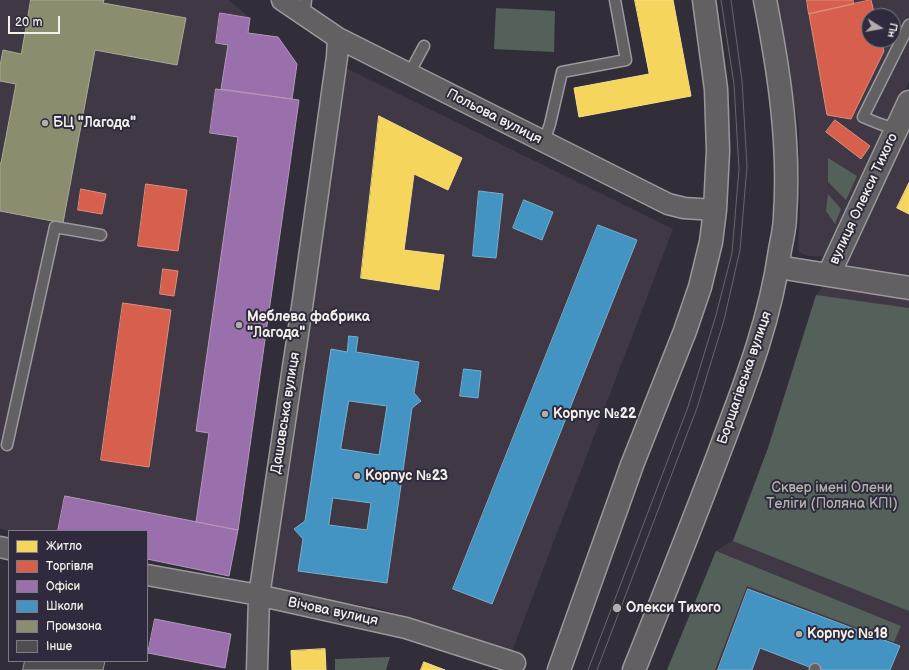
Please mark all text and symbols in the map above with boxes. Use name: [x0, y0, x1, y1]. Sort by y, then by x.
scale bar: [10, 8, 62, 34]
north arrow: [861, 8, 901, 48]
text: 20 m: [15, 15, 42, 30]
text: Пн: [885, 22, 900, 39]
street label: Польова вулиця: [444, 86, 544, 148]
place label: БЦ "Лагода": [53, 115, 136, 131]
marker: БЦ "Лагода": [40, 118, 50, 128]
street label: вулиця Олекси Тихого: [826, 131, 902, 267]
place label: Меблева фабрика "Лагода": [247, 309, 370, 342]
street label: Борщагівська вулиця: [714, 309, 776, 447]
marker: Меблева фабрика "Лагода": [234, 320, 244, 330]
street label: Дашавська вулиця: [268, 351, 304, 475]
place label: Корпус №22: [553, 406, 636, 422]
marker: Корпус №22: [540, 409, 550, 419]
place label: Корпус №23: [365, 468, 448, 484]
marker: Корпус №23: [352, 471, 362, 481]
park label: Сквер імені Олени Теліги (Поляна КПІ): [766, 480, 898, 512]
legend: [8, 530, 148, 662]
text: Житло: [46, 539, 82, 554]
text: Торгівля: [46, 559, 93, 574]
text: Офіси: [46, 579, 80, 594]
street label: Вічова вулиця: [286, 594, 380, 630]
text: Школи: [46, 599, 83, 614]
place label: Олекси Тихого: [626, 600, 721, 616]
marker: Олекси Тихого: [611, 602, 623, 614]
text: Промзона: [46, 619, 102, 634]
place label: Корпус №18: [807, 626, 888, 642]
marker: Корпус №18: [794, 629, 804, 639]
text: Інше: [46, 639, 72, 654]

